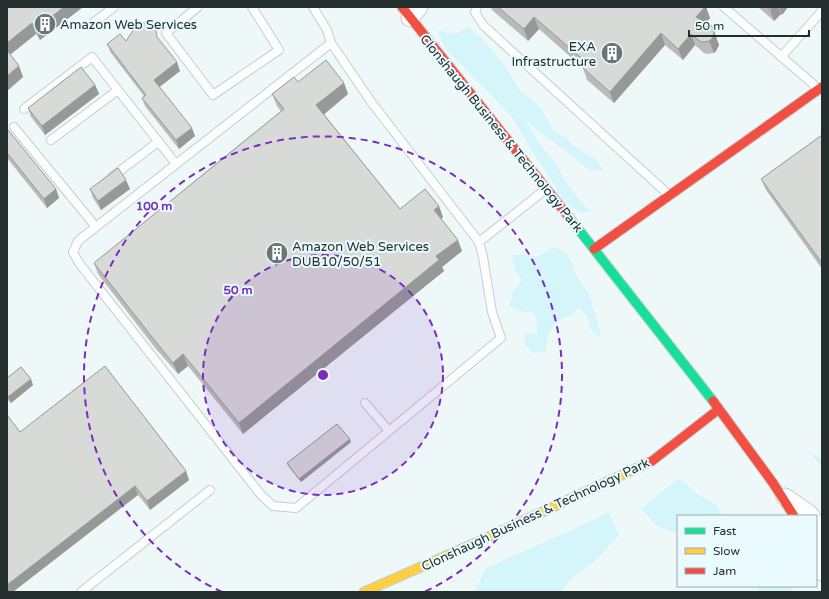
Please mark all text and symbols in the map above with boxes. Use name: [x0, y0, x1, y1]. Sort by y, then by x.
building icon: Amazon Web Services: [32, 11, 58, 37]
scale bar: [689, 12, 809, 38]
place label: Amazon Web Services: [60, 17, 197, 33]
text: 50 m: [695, 19, 724, 33]
street label: Clonshaugh Business & Technology Park: [416, 32, 586, 236]
place label: EXA Infrastructure: [511, 39, 596, 70]
building icon: EXA Infrastructure: [599, 40, 625, 66]
text: 100 m: [136, 199, 172, 213]
place label: Amazon Web Services DUB10/50/51: [292, 239, 429, 270]
building icon: Amazon Web Services DUB10/50/51: [264, 240, 290, 266]
text: 50 m: [223, 283, 253, 297]
centre of rings: [316, 368, 330, 382]
street label: Clonshaugh Business & Technology Park: [419, 455, 652, 575]
legend: [677, 515, 817, 587]
text: Fast: [713, 524, 737, 538]
text: Slow: [713, 544, 740, 558]
text: Jam: [713, 564, 736, 578]

